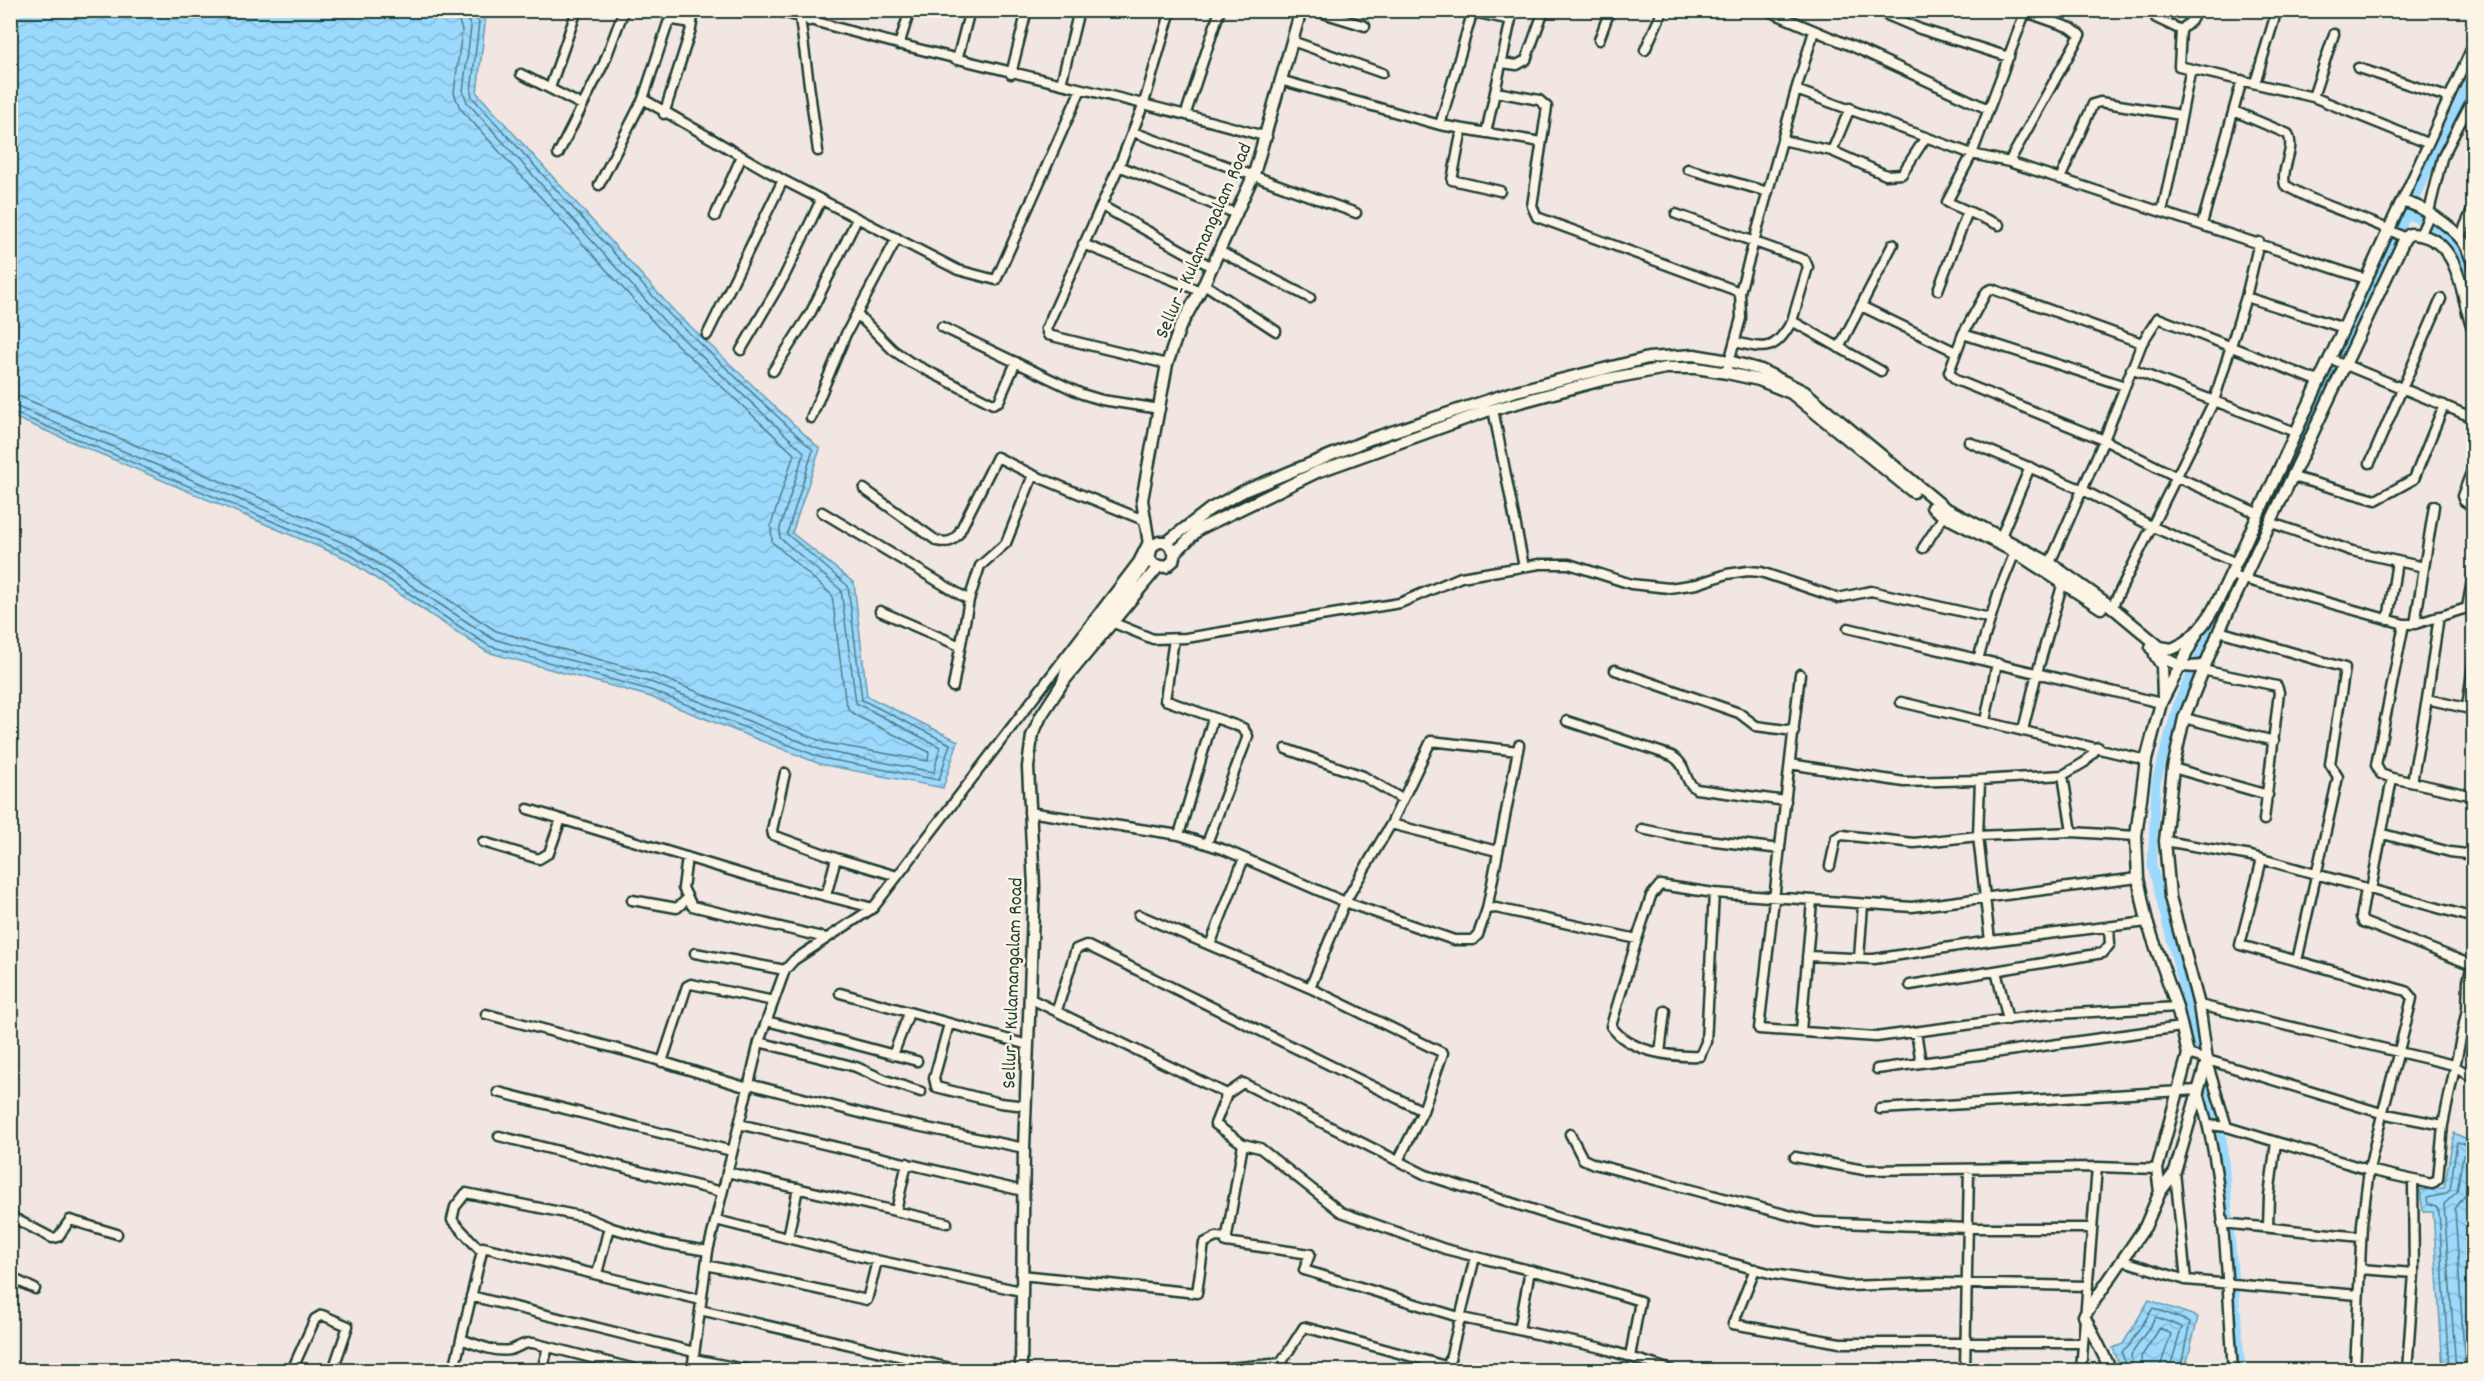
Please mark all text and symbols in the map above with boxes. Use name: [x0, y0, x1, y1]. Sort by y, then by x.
street label: Sellur - Kulamangalam Road: [1149, 139, 1261, 344]
street label: Sellur - Kulamangalam Road: [996, 877, 1032, 1089]

